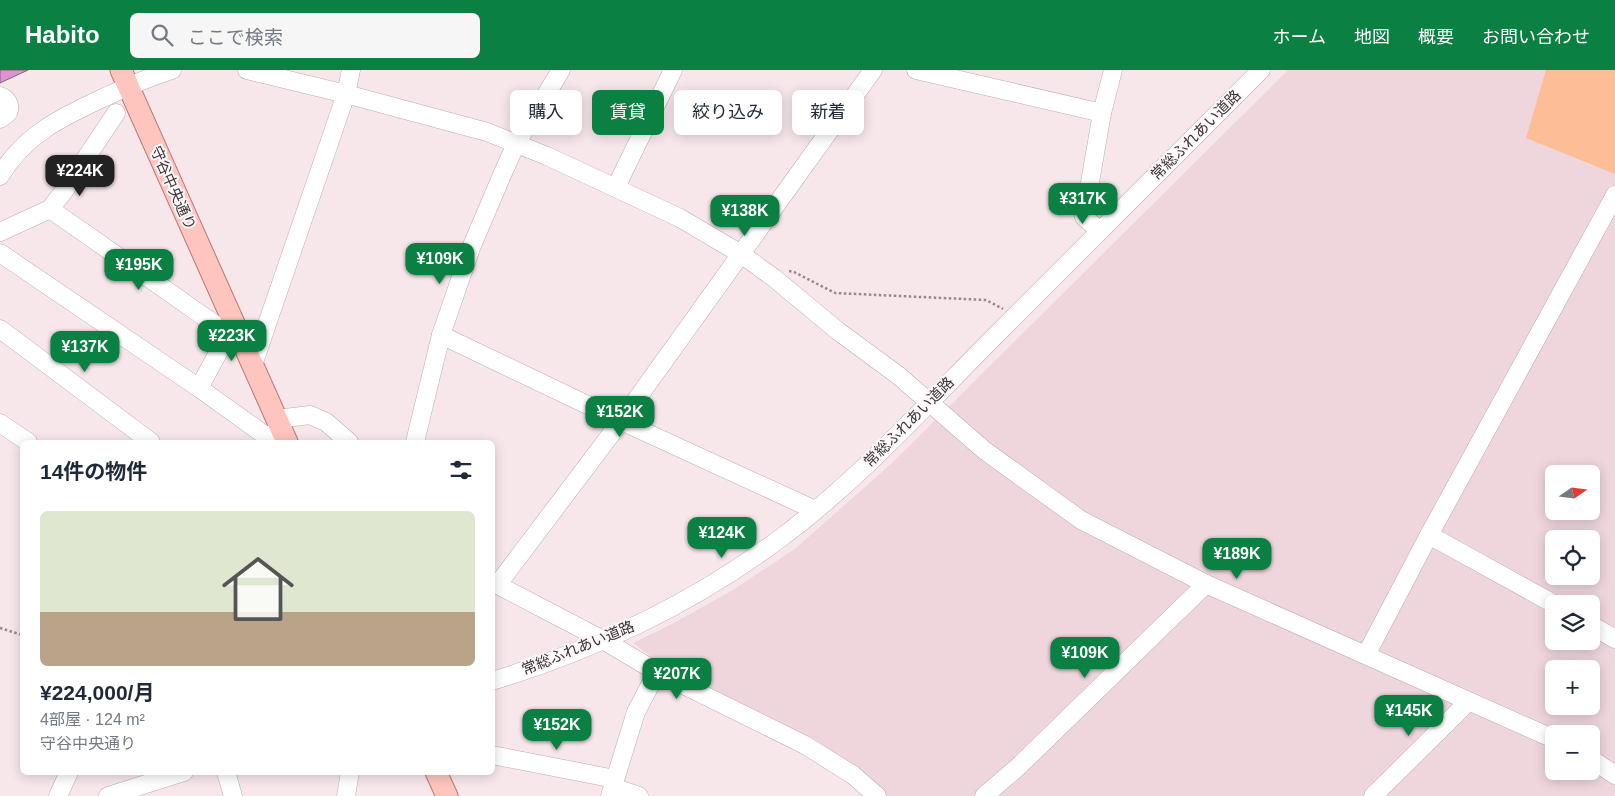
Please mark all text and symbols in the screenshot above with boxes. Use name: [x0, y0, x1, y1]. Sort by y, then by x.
search box: [130, 13, 480, 58]
text: Habito: [25, 21, 100, 48]
icon: search: [148, 21, 176, 49]
text: ここで検索: [188, 27, 283, 48]
text: ホーム: [1273, 27, 1326, 47]
text: 地図: [1354, 27, 1390, 47]
text: 概要: [1418, 27, 1454, 47]
text: お問い合わせ: [1482, 27, 1590, 47]
street label: 常総ふれあい道路: [1147, 86, 1244, 183]
chip: 購入: [510, 90, 582, 135]
chip: 賃貸: [592, 90, 664, 135]
chip: 絞り込み: [674, 90, 782, 135]
chip: 新着: [792, 90, 864, 135]
street label: 守谷中央通り: [147, 143, 200, 232]
pin: ¥224K: [45, 154, 115, 197]
text: ¥224K: [56, 162, 104, 179]
pin: ¥317K: [1048, 182, 1118, 225]
text: ¥317K: [1059, 190, 1107, 207]
pin: ¥138K: [710, 194, 780, 237]
text: ¥138K: [721, 202, 769, 219]
pin: ¥109K: [405, 242, 475, 285]
pin: ¥195K: [104, 248, 174, 291]
text: ¥109K: [416, 250, 464, 267]
text: ¥195K: [115, 256, 163, 273]
pin: ¥223K: [197, 320, 267, 362]
text: ¥223K: [208, 327, 256, 344]
pin: ¥137K: [50, 330, 120, 373]
text: ¥137K: [61, 338, 109, 355]
street label: 常総ふれあい道路: [860, 373, 957, 470]
pin: ¥152K: [585, 396, 655, 438]
text: ¥152K: [596, 403, 644, 420]
icon: filters: [447, 456, 475, 484]
text: 14件の物件: [40, 460, 147, 483]
north arrow: [1545, 465, 1600, 520]
map controls: [1545, 465, 1600, 780]
pin: ¥124K: [687, 516, 757, 559]
text: ¥124K: [698, 524, 746, 541]
button: locate: [1545, 530, 1600, 585]
pin: ¥189K: [1202, 538, 1272, 580]
icon: home: [213, 544, 303, 634]
text: ¥189K: [1213, 545, 1261, 562]
button: layers: [1545, 595, 1600, 650]
street label: 常総ふれあい道路: [519, 617, 637, 678]
pin: ¥109K: [1050, 636, 1120, 679]
text: ¥109K: [1061, 644, 1109, 661]
pin: ¥207K: [642, 658, 712, 700]
button: +: [1545, 660, 1600, 715]
text: ¥207K: [653, 665, 701, 682]
text: ¥224,000/月: [40, 681, 154, 704]
pin: ¥145K: [1374, 694, 1444, 737]
text: ¥145K: [1385, 702, 1433, 719]
pin: ¥152K: [522, 708, 592, 751]
text: 4部屋 · 124 m²: [40, 711, 145, 728]
text: ¥152K: [533, 716, 581, 733]
button: −: [1545, 725, 1600, 780]
text: 守谷中央通り: [40, 735, 136, 752]

